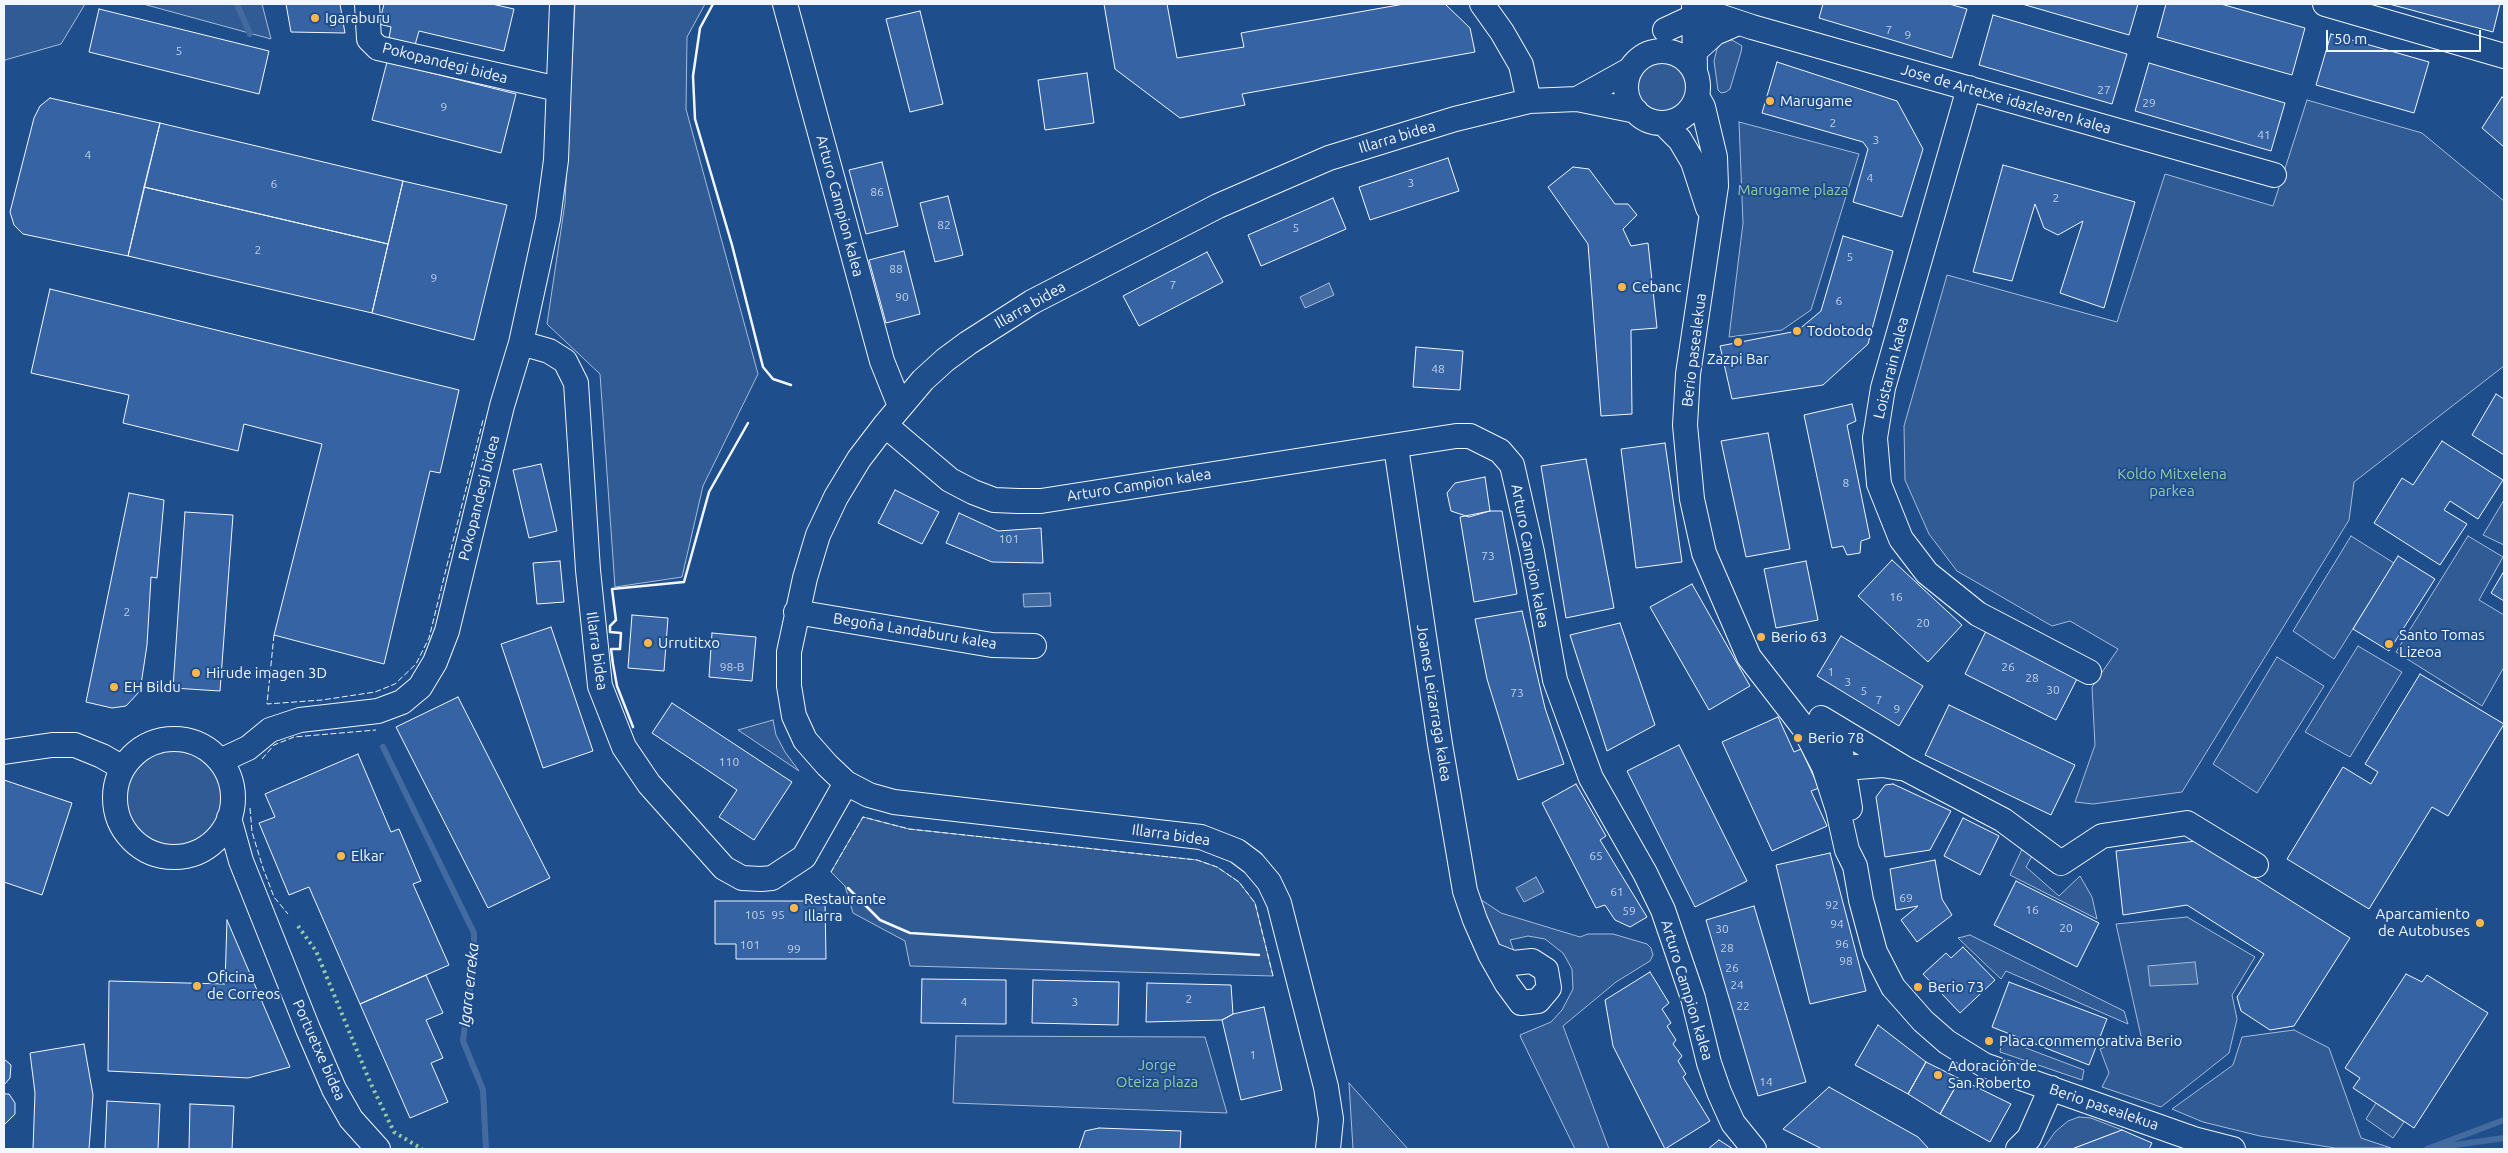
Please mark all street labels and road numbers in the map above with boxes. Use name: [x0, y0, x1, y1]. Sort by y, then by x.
street label: Pokopandegi bidea: [380, 39, 510, 87]
street label: Jose de Artetxe idazlearen kalea: [1899, 60, 2113, 138]
street label: Illarra bidea: [1357, 117, 1437, 157]
street label: Arturo Campion kalea: [812, 133, 868, 279]
street label: Illarra bidea: [991, 277, 1069, 333]
street label: Berio pasealekua: [1678, 292, 1710, 408]
street label: Loistarain kalea: [1870, 315, 1912, 421]
street label: Pokopandegi bidea: [455, 433, 503, 563]
street label: Arturo Campion kalea: [1065, 465, 1213, 505]
street label: Arturo Campion kalea: [1507, 483, 1553, 629]
street label: Begoña Landaburu kalea: [832, 609, 998, 653]
street label: Illarra bidea: [583, 611, 611, 691]
street label: Joanes Leizarraga kalea: [1413, 623, 1455, 783]
street label: Illarra bidea: [1131, 821, 1211, 849]
street label: Arturo Campion kalea: [1657, 918, 1717, 1062]
street label: Portuetxe bidea: [289, 997, 349, 1103]
street label: Berio pasealekua: [2047, 1080, 2161, 1134]

